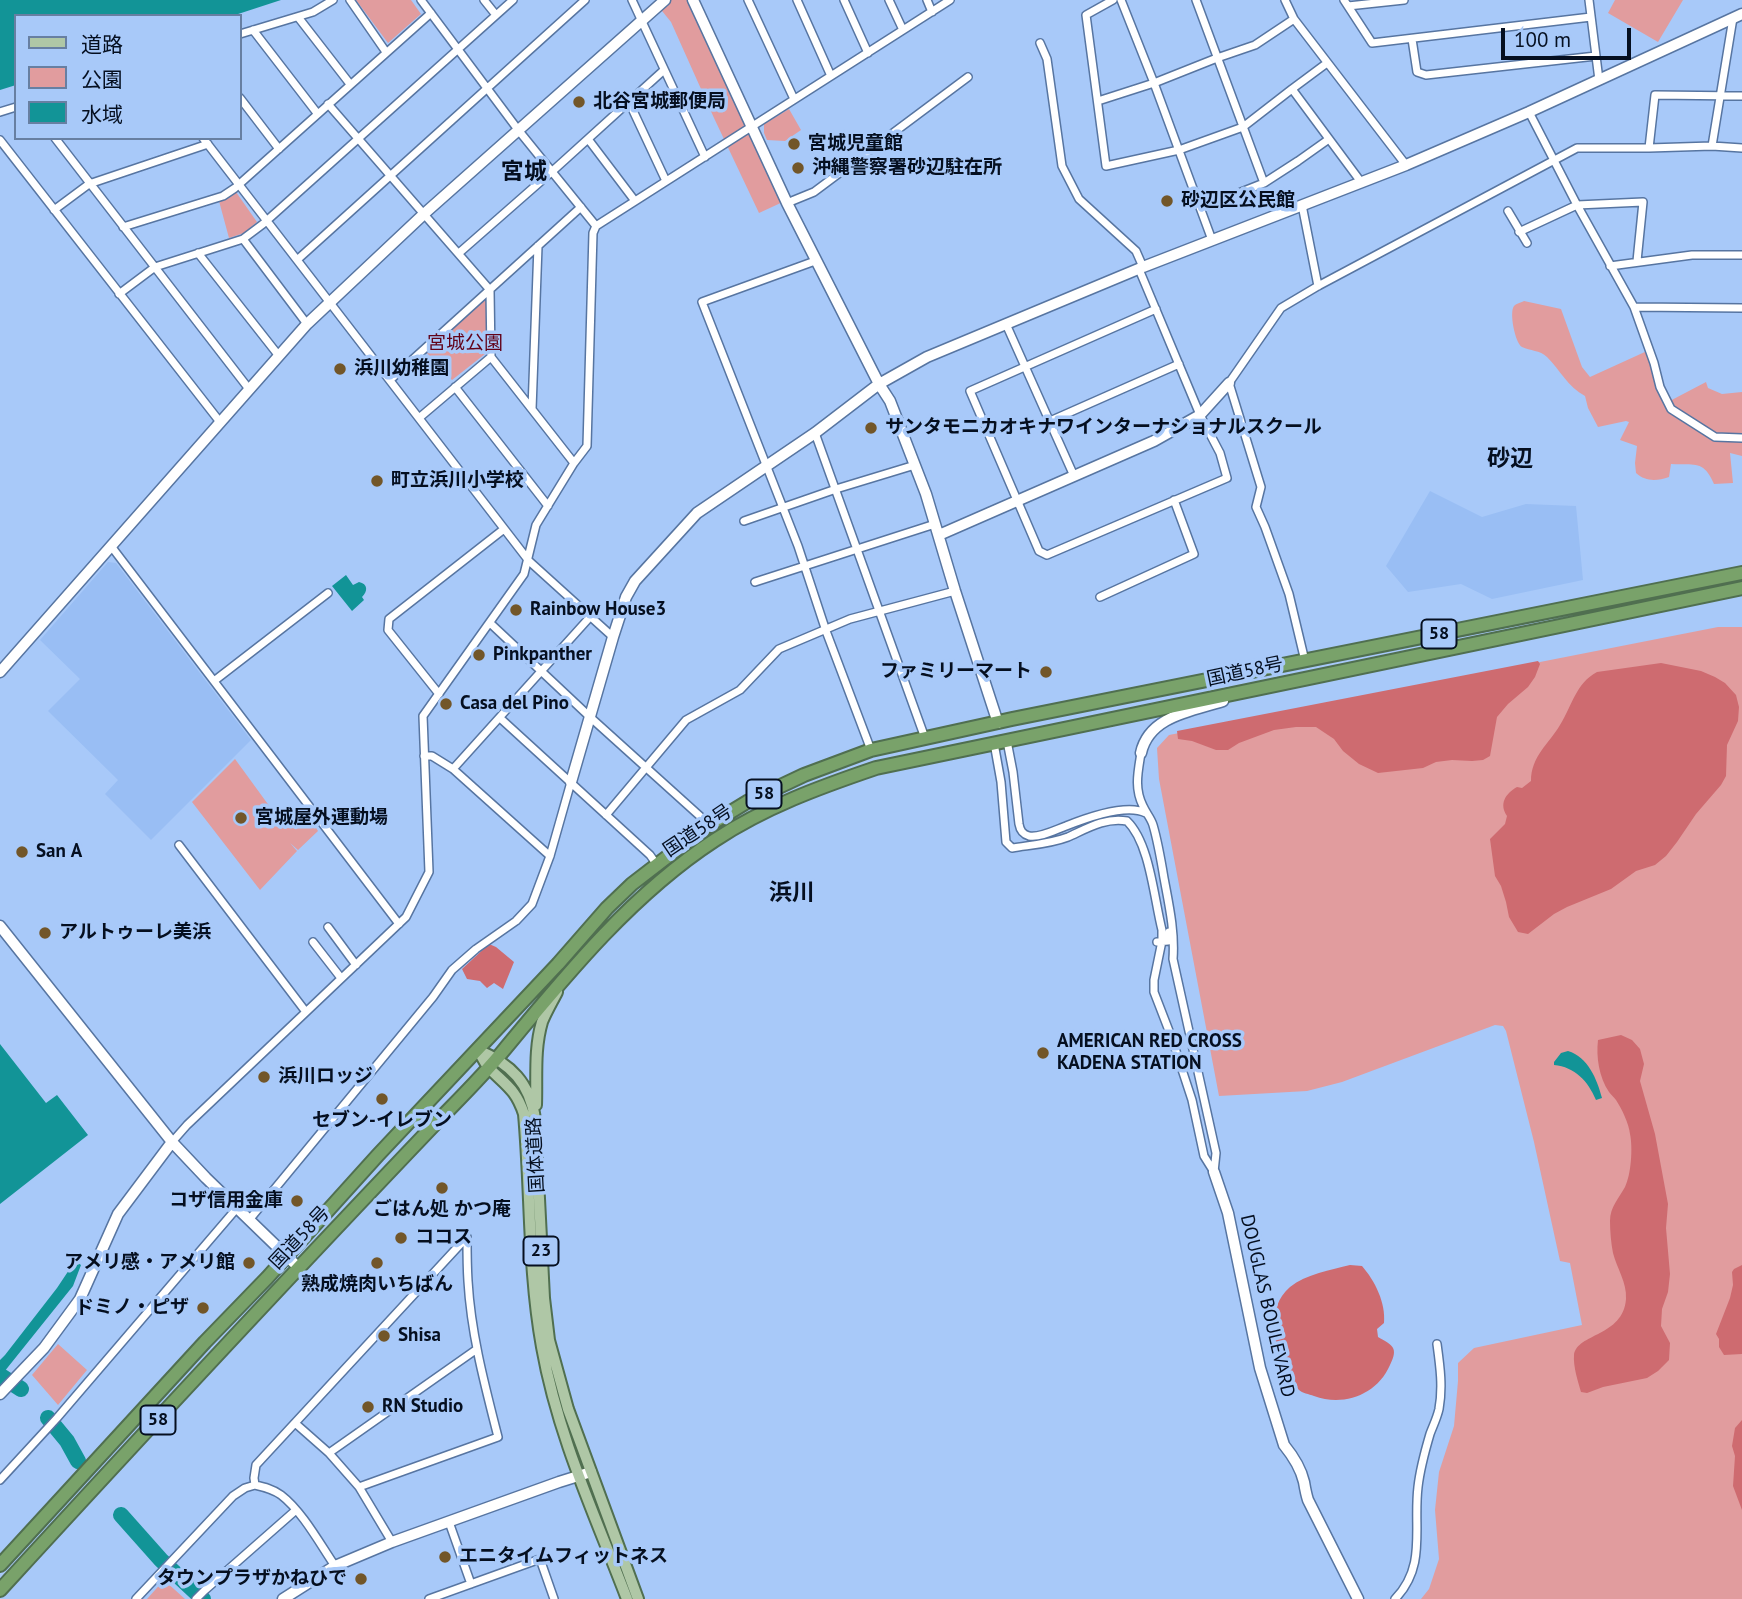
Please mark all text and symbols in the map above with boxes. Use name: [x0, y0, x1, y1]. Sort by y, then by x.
legend: [14, 14, 242, 140]
scale bar: [1504, 14, 1634, 58]
text: 100 m: [1514, 26, 1571, 53]
text: 道路: [81, 31, 123, 58]
text: 公園: [81, 66, 123, 93]
place label: 北谷宮城郵便局: [593, 91, 726, 113]
marker: 北谷宮城郵便局: [571, 94, 587, 110]
text: 水域: [81, 101, 123, 128]
place label: 宮城児童館: [808, 133, 903, 155]
marker: 宮城児童館: [786, 136, 802, 152]
place label: 沖縄警察署砂辺駐在所: [812, 157, 1002, 179]
district label: 宮城: [501, 158, 547, 186]
marker: 沖縄警察署砂辺駐在所: [790, 160, 806, 176]
place label: 砂辺区公民館: [1181, 190, 1295, 212]
marker: 砂辺区公民館: [1159, 193, 1175, 209]
park label: 宮城公園: [427, 333, 503, 355]
place label: 浜川幼稚園: [354, 358, 449, 380]
marker: 浜川幼稚園: [332, 361, 348, 377]
place label: サンタモニカオキナワインターナショナルスクール: [885, 417, 1322, 439]
marker: サンタモニカオキナワインターナショナルスクール: [863, 420, 879, 436]
district label: 砂辺: [1487, 445, 1533, 473]
place label: 町立浜川小学校: [391, 470, 524, 492]
marker: 町立浜川小学校: [369, 473, 385, 489]
place label: Rainbow House3: [530, 599, 666, 621]
marker: Rainbow House3: [508, 602, 524, 618]
road number: 58: [1422, 620, 1456, 648]
place label: Pinkpanther: [493, 644, 592, 666]
marker: Pinkpanther: [471, 647, 487, 663]
street label: 国道58号: [1205, 653, 1285, 691]
place label: ファミリーマート: [880, 661, 1032, 683]
marker: ファミリーマート: [1038, 664, 1054, 680]
place label: Casa del Pino: [460, 693, 569, 715]
marker: Casa del Pino: [438, 696, 454, 712]
road number: 58: [746, 780, 782, 808]
street label: 国道58号: [659, 800, 737, 862]
place label: 宮城屋外運動場: [255, 807, 388, 829]
marker: 宮城屋外運動場: [233, 810, 249, 826]
place label: San A: [36, 841, 82, 863]
marker: San A: [14, 844, 30, 860]
district label: 浜川: [769, 879, 815, 907]
place label: アルトゥーレ美浜: [59, 922, 211, 944]
marker: アルトゥーレ美浜: [37, 925, 53, 941]
place label: AMERICAN RED CROSS KADENA STATION: [1057, 1031, 1242, 1075]
marker: AMERICAN RED CROSS KADENA STATION: [1035, 1045, 1051, 1061]
place label: 浜川ロッジ: [278, 1066, 373, 1088]
marker: 浜川ロッジ: [256, 1069, 272, 1085]
marker: セブン-イレブン: [374, 1091, 390, 1107]
place label: セブン-イレブン: [312, 1110, 452, 1132]
street label: 国体道路: [523, 1116, 549, 1194]
marker: ごはん処 かつ庵: [434, 1180, 450, 1196]
place label: コザ信用金庫: [169, 1190, 283, 1212]
marker: コザ信用金庫: [289, 1193, 305, 1209]
place label: ごはん処 かつ庵: [373, 1199, 511, 1221]
street label: 国道58号: [265, 1202, 335, 1274]
street label: DOUGLAS BOULEVARD: [1235, 1212, 1299, 1400]
place label: ココス: [415, 1227, 472, 1249]
marker: ココス: [393, 1230, 409, 1246]
road number: 23: [524, 1236, 558, 1266]
place label: アメリ感・アメリ館: [64, 1252, 235, 1274]
marker: アメリ感・アメリ館: [241, 1255, 257, 1271]
marker: 熟成焼肉いちばん: [369, 1255, 385, 1271]
place label: 熟成焼肉いちばん: [301, 1274, 453, 1296]
place label: ドミノ・ピザ: [75, 1297, 189, 1319]
marker: ドミノ・ピザ: [195, 1300, 211, 1316]
place label: Shisa: [398, 1325, 441, 1347]
marker: Shisa: [376, 1328, 392, 1344]
place label: RN Studio: [382, 1396, 463, 1418]
marker: RN Studio: [360, 1399, 376, 1415]
road number: 58: [140, 1406, 176, 1434]
place label: エニタイムフィットネス: [459, 1546, 668, 1568]
marker: エニタイムフィットネス: [437, 1549, 453, 1565]
place label: タウンプラザかねひで: [157, 1568, 347, 1590]
marker: タウンプラザかねひで: [353, 1571, 369, 1587]

